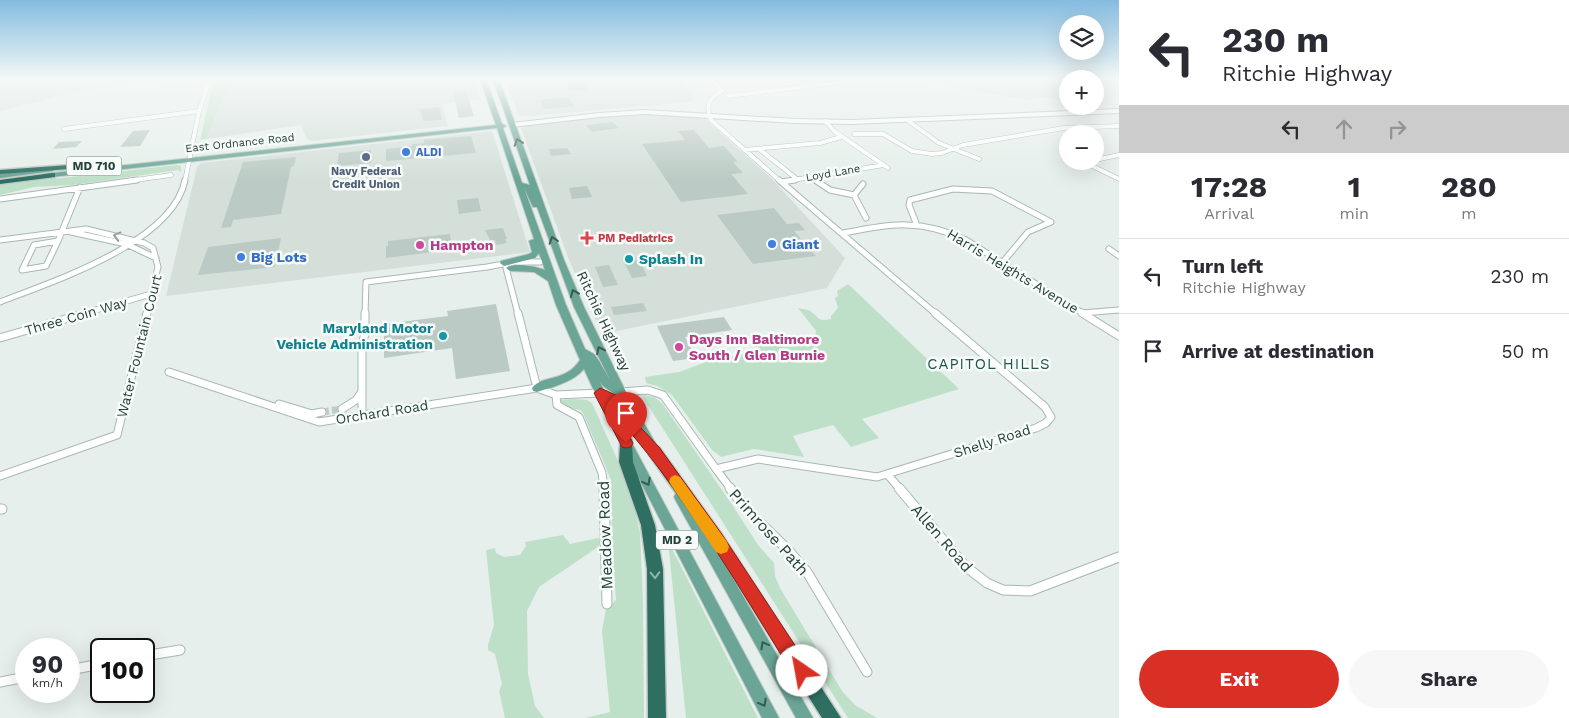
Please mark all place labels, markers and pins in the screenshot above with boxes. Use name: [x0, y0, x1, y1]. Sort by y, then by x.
marker: ALDI: [400, 146, 412, 158]
place label: ALDI: [416, 146, 441, 159]
marker: Navy Federal Credit Union: [360, 151, 372, 163]
place label: Navy Federal Credit Union: [331, 165, 401, 191]
marker: PM Pediatrics: [580, 231, 594, 245]
place label: PM Pediatrics: [598, 232, 673, 245]
place label: Giant: [782, 236, 819, 252]
place label: Hampton: [430, 237, 494, 253]
marker: Giant: [766, 238, 778, 250]
marker: Hampton: [414, 239, 426, 251]
place label: Big Lots: [251, 249, 307, 265]
marker: Big Lots: [235, 251, 247, 263]
place label: Splash In: [639, 251, 703, 267]
marker: Splash In: [623, 253, 635, 265]
place label: Maryland Motor Vehicle Administration: [276, 320, 433, 352]
marker: Maryland Motor Vehicle Administration: [437, 330, 449, 342]
place label: Days Inn Baltimore South / Glen Burnie: [689, 331, 825, 363]
marker: Days Inn Baltimore South / Glen Burnie: [673, 341, 685, 353]
pin: [605, 392, 647, 443]

